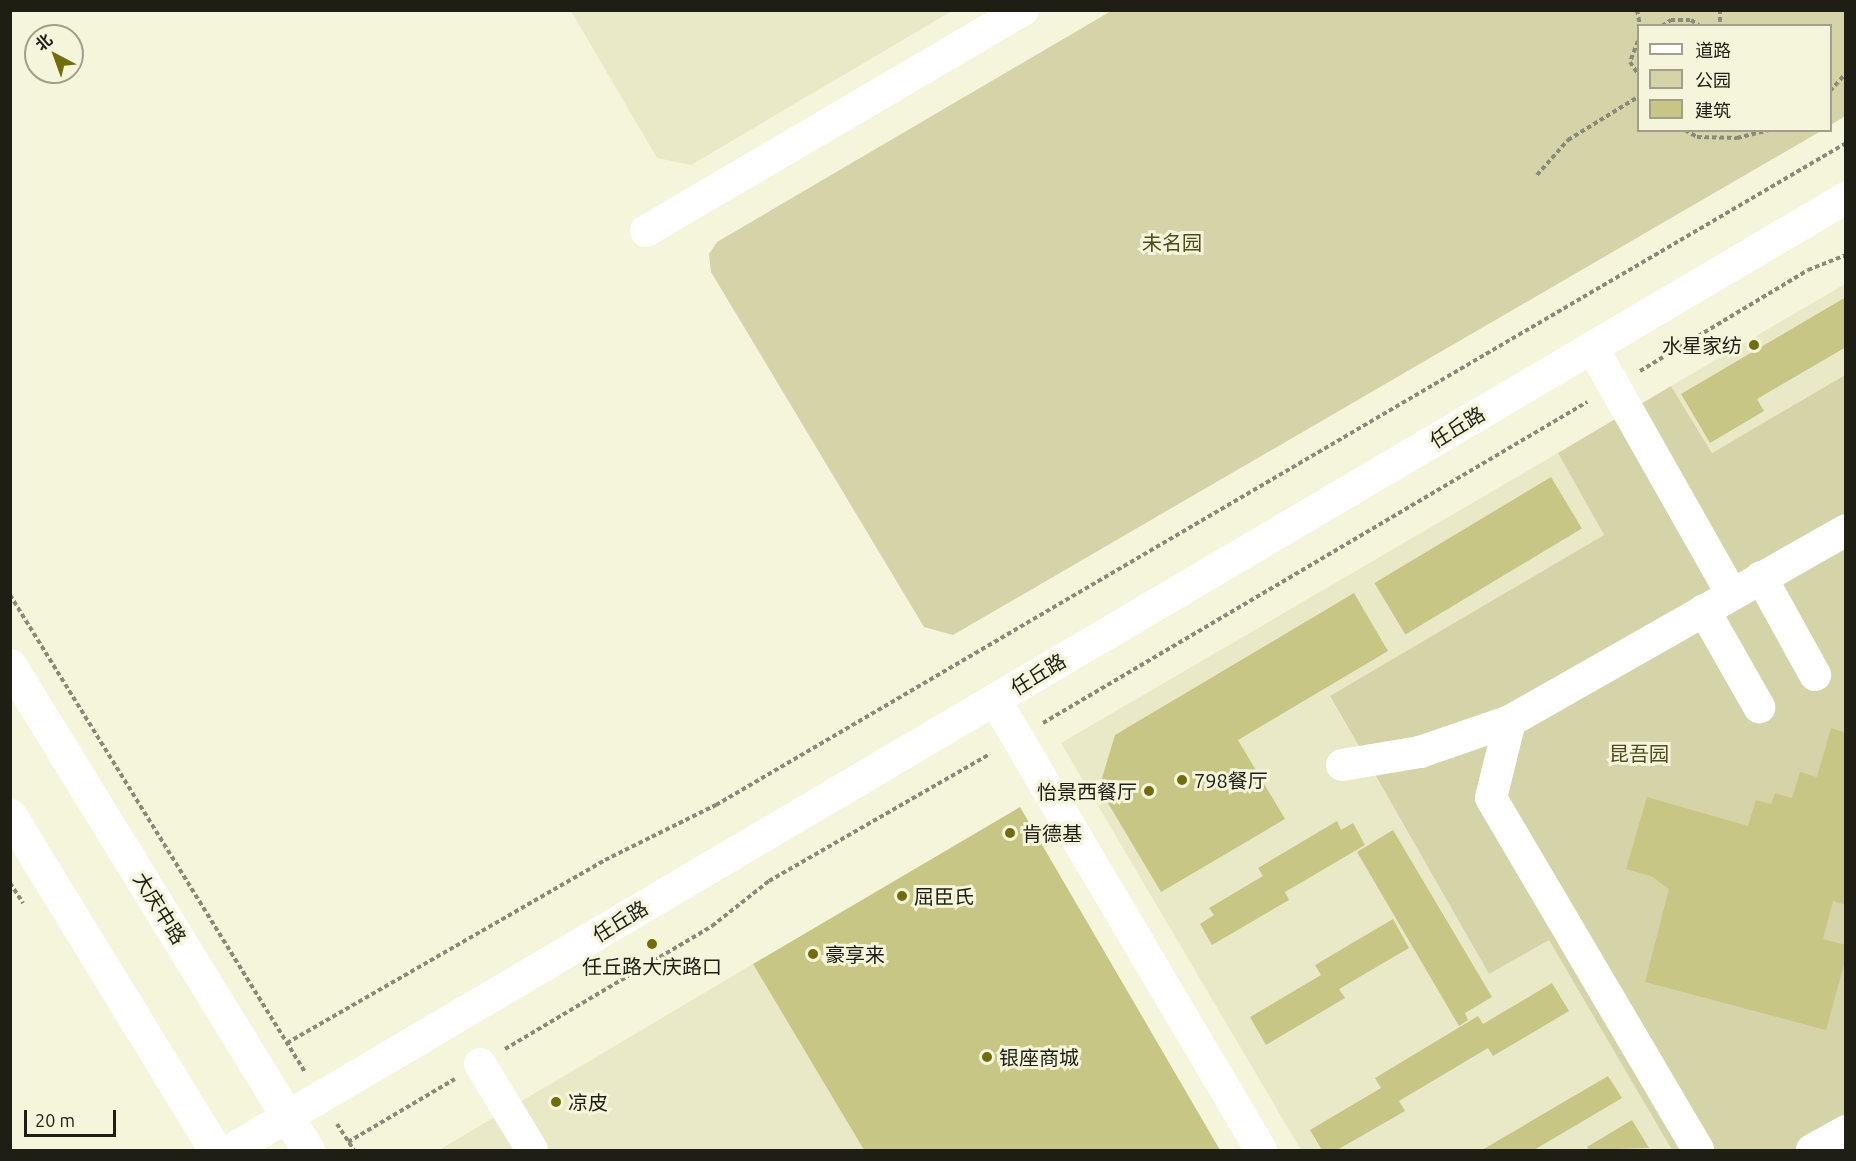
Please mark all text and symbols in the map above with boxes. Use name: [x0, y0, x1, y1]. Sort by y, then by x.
north arrow: [24, 24, 84, 84]
legend: [1637, 24, 1832, 132]
text: 北: [32, 30, 55, 54]
text: 道路: [1695, 40, 1731, 60]
text: 公园: [1695, 70, 1731, 90]
text: 建筑: [1695, 100, 1731, 120]
park label: 未名园: [1142, 230, 1202, 254]
place label: 水星家纺: [1662, 333, 1742, 357]
marker: 水星家纺: [1747, 338, 1761, 352]
street label: 任丘路: [1425, 401, 1489, 453]
street label: 任丘路: [1006, 648, 1070, 700]
park label: 昆吾园: [1609, 741, 1669, 765]
place label: 798餐厅: [1194, 768, 1268, 792]
marker: 798餐厅: [1175, 773, 1189, 787]
place label: 怡景西餐厅: [1037, 779, 1137, 803]
marker: 怡景西餐厅: [1142, 784, 1156, 798]
place label: 肯德基: [1022, 821, 1082, 845]
marker: 肯德基: [1003, 826, 1017, 840]
street label: 大庆中路: [129, 868, 191, 948]
place label: 屈臣氏: [914, 884, 974, 908]
marker: 屈臣氏: [895, 889, 909, 903]
street label: 任丘路: [588, 895, 652, 947]
marker: 任丘路大庆路口: [645, 937, 659, 951]
place label: 豪享来: [825, 942, 885, 966]
marker: 豪享来: [806, 947, 820, 961]
place label: 任丘路大庆路口: [582, 954, 722, 978]
place label: 银座商城: [999, 1045, 1079, 1069]
marker: 银座商城: [980, 1050, 994, 1064]
place label: 凉皮: [568, 1090, 608, 1114]
marker: 凉皮: [549, 1095, 563, 1109]
scale bar: [27, 1098, 118, 1136]
text: 20 m: [35, 1110, 75, 1130]

